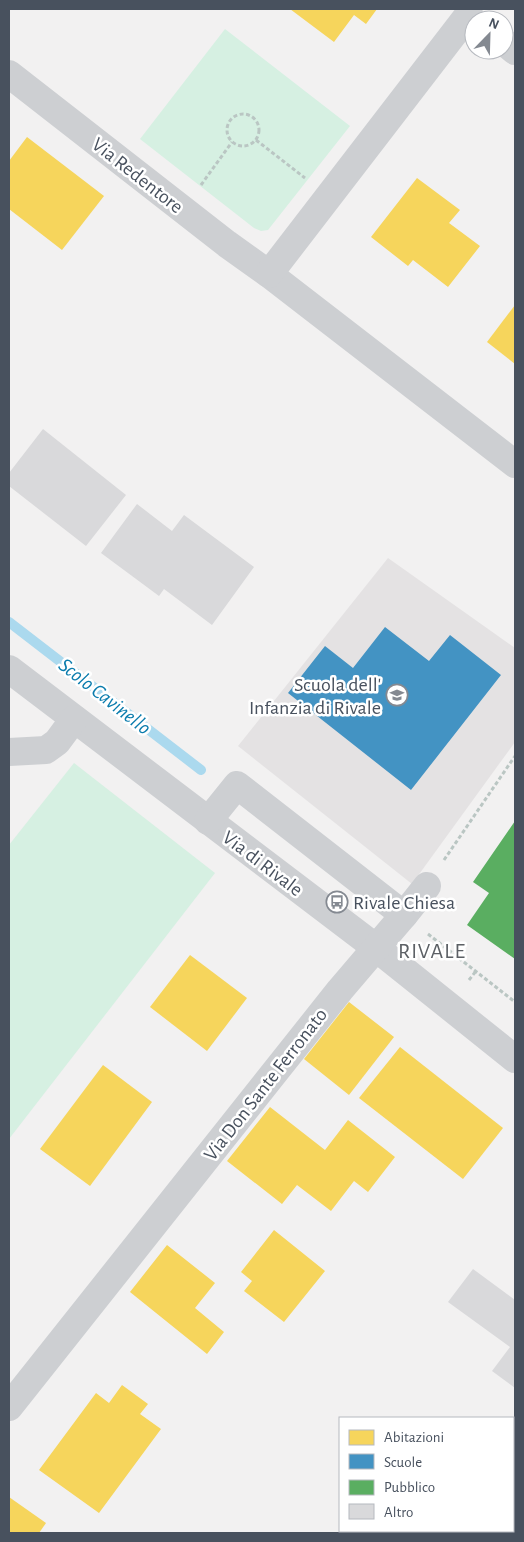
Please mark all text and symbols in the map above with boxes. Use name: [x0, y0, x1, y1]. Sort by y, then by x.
north arrow: [464, 10, 514, 60]
text: N: [486, 16, 501, 32]
street label: Via Redentore: [88, 134, 187, 217]
water label: Scolo Cavinello: [55, 654, 155, 739]
place label: Scuola dell' Infanzia di Rivale: [249, 675, 381, 718]
school or university icon: Scuola dell' Infanzia di Rivale: [385, 683, 409, 707]
street label: Via di Rivale: [219, 827, 306, 900]
bus stop icon: Rivale Chiesa: [325, 890, 349, 914]
place label: Rivale Chiesa: [353, 893, 455, 913]
district label: RIVALE: [398, 940, 466, 962]
street label: Via Don Sante Ferronato: [200, 1005, 331, 1164]
legend: [339, 1417, 514, 1532]
text: Abitazioni: [384, 1430, 444, 1445]
text: Scuole: [384, 1455, 422, 1470]
text: Pubblico: [384, 1480, 435, 1495]
text: Altro: [384, 1505, 413, 1520]

